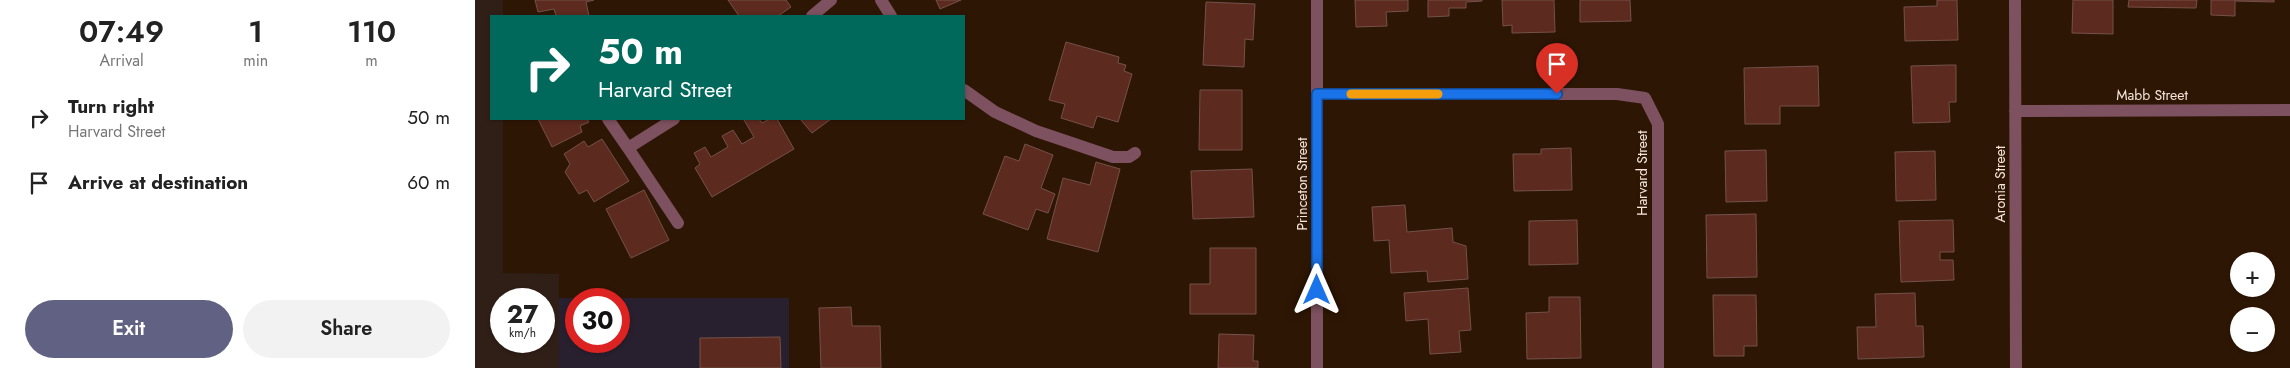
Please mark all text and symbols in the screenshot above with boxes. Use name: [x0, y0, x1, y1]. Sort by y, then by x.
text: 07:49: [79, 10, 164, 53]
text: 1: [248, 10, 263, 53]
text: 110: [347, 10, 396, 53]
text: 50 m: [598, 27, 683, 77]
icon: right: [515, 35, 580, 100]
pin: [1536, 43, 1578, 94]
text: Arrival: [100, 49, 144, 72]
text: min: [243, 49, 268, 72]
text: m: [365, 49, 378, 72]
icon: arrive: [1543, 50, 1571, 78]
text: Harvard Street: [598, 73, 732, 105]
street label: Mabb Street: [2116, 85, 2188, 105]
text: Turn right: [68, 93, 154, 120]
icon: right: [25, 104, 53, 132]
text: 50 m: [407, 104, 450, 131]
text: Harvard Street: [68, 120, 165, 143]
street label: Harvard Street: [1632, 130, 1652, 216]
street label: Princeton Street: [1292, 137, 1312, 231]
street label: Aronia Street: [1990, 145, 2010, 222]
icon: arrive: [25, 169, 53, 197]
text: Arrive at destination: [68, 169, 248, 196]
text: 60 m: [407, 169, 450, 196]
map controls: [2230, 252, 2275, 352]
button: +: [2230, 252, 2275, 297]
position arrow: [1290, 263, 1342, 315]
speed limit sign: 30: [565, 288, 630, 353]
text: 27: [507, 296, 538, 332]
button: Exit: [25, 300, 233, 358]
button: Share: [243, 300, 450, 358]
button: −: [2230, 307, 2275, 352]
text: km/h: [509, 324, 536, 342]

